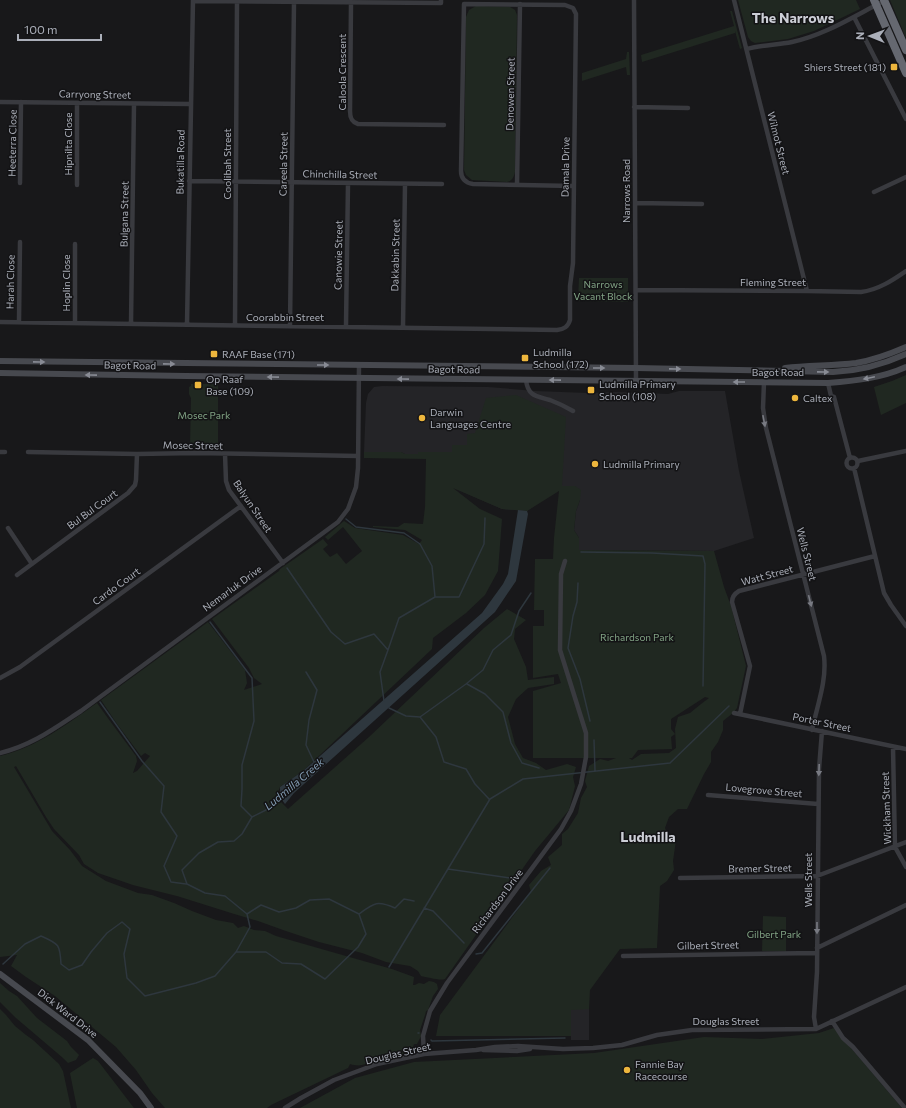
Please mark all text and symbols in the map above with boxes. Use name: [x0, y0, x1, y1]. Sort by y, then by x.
district label: The Narrows: [752, 9, 835, 26]
scale bar: [18, 16, 101, 42]
north arrow: [850, 16, 890, 56]
text: 100 m: [24, 22, 58, 36]
text: N: [853, 32, 866, 40]
street label: Caloola Crescent: [336, 34, 348, 110]
street label: Denowen Street: [503, 57, 517, 131]
place label: Shiers Street (181): [804, 61, 886, 73]
marker: Shiers Street (181): [889, 62, 899, 72]
street label: Carryong Street: [59, 87, 131, 101]
street label: Heeterra Close: [5, 109, 19, 177]
street label: Wilmot Street: [765, 110, 793, 176]
street label: Hipnilta Close: [62, 112, 74, 176]
street label: Bukatilla Road: [173, 129, 187, 195]
street label: Coolibah Street: [221, 129, 233, 199]
street label: Careela Street: [276, 132, 290, 196]
street label: Damala Drive: [558, 137, 572, 197]
street label: Narrows Road: [620, 159, 632, 223]
street label: Chinchilla Street: [303, 167, 377, 181]
street label: Bulgana Street: [117, 181, 131, 247]
street label: Dakkabin Street: [388, 218, 402, 292]
street label: Canowie Street: [331, 220, 345, 290]
street label: Hoplin Close: [60, 254, 72, 312]
street label: Harah Close: [4, 255, 16, 309]
street label: Fleming Street: [740, 276, 806, 288]
park label: Narrows Vacant Block: [574, 278, 633, 302]
street label: Coorabbin Street: [246, 311, 324, 323]
place label: Ludmilla School (172): [533, 346, 589, 370]
place label: RAAF Base (171): [222, 348, 295, 360]
marker: RAAF Base (171): [209, 349, 219, 359]
marker: Ludmilla School (172): [520, 353, 530, 363]
one-way arrow: [33, 359, 46, 365]
street label: Bagot Road: [104, 359, 156, 371]
one-way arrow: [163, 360, 175, 367]
one-way arrow: [317, 362, 330, 368]
street label: Bagot Road: [428, 363, 480, 375]
one-way arrow: [593, 365, 606, 371]
one-way arrow: [669, 366, 682, 372]
street label: Bagot Road: [752, 366, 804, 378]
one-way arrow: [817, 369, 830, 375]
one-way arrow: [84, 372, 97, 378]
place label: Op Raaf Base (109): [206, 373, 254, 397]
one-way arrow: [266, 374, 279, 380]
one-way arrow: [396, 376, 409, 382]
one-way arrow: [863, 376, 875, 382]
one-way arrow: [548, 377, 561, 383]
place label: Ludmilla Primary School (108): [599, 378, 676, 402]
one-way arrow: [732, 379, 745, 385]
marker: Op Raaf Base (109): [193, 380, 203, 390]
marker: Ludmilla Primary School (108): [586, 385, 596, 395]
place label: Caltex: [803, 392, 833, 404]
marker: Caltex: [790, 393, 800, 403]
place label: Darwin Languages Centre: [430, 406, 511, 430]
park label: Mosec Park: [177, 409, 231, 421]
marker: Darwin Languages Centre: [417, 413, 427, 423]
one-way arrow: [761, 415, 767, 427]
street label: Mosec Street: [163, 438, 223, 452]
place label: Ludmilla Primary: [603, 458, 680, 470]
marker: Ludmilla Primary: [590, 459, 600, 469]
street label: Balyun Street: [231, 477, 275, 535]
street label: Bul Bul Court: [64, 487, 120, 531]
street label: Wells Street: [795, 526, 819, 582]
street label: Nemarluk Drive: [200, 562, 264, 614]
street label: Watt Street: [740, 562, 794, 588]
street label: Cardo Court: [90, 565, 142, 607]
one-way arrow: [807, 595, 813, 607]
park label: Richardson Park: [600, 631, 675, 643]
street label: Porter Street: [792, 710, 852, 734]
water label: Ludmilla Creek: [261, 754, 327, 812]
one-way arrow: [815, 764, 822, 776]
street label: Wickham Street: [879, 771, 893, 845]
street label: Lovegrove Street: [725, 781, 803, 799]
district label: Ludmilla: [620, 828, 676, 845]
street label: Wells Street: [802, 853, 814, 907]
street label: Bremer Street: [728, 861, 792, 875]
street label: Richardson Drive: [469, 867, 525, 935]
one-way arrow: [814, 922, 820, 935]
park label: Gilbert Park: [747, 928, 802, 940]
street label: Gilbert Street: [677, 938, 739, 952]
street label: Dick Ward Drive: [36, 986, 100, 1040]
street label: Douglas Street: [693, 1015, 759, 1027]
street label: Douglas Street: [364, 1040, 432, 1066]
place label: Fannie Bay Racecourse: [635, 1058, 687, 1082]
marker: Fannie Bay Racecourse: [622, 1065, 632, 1075]

